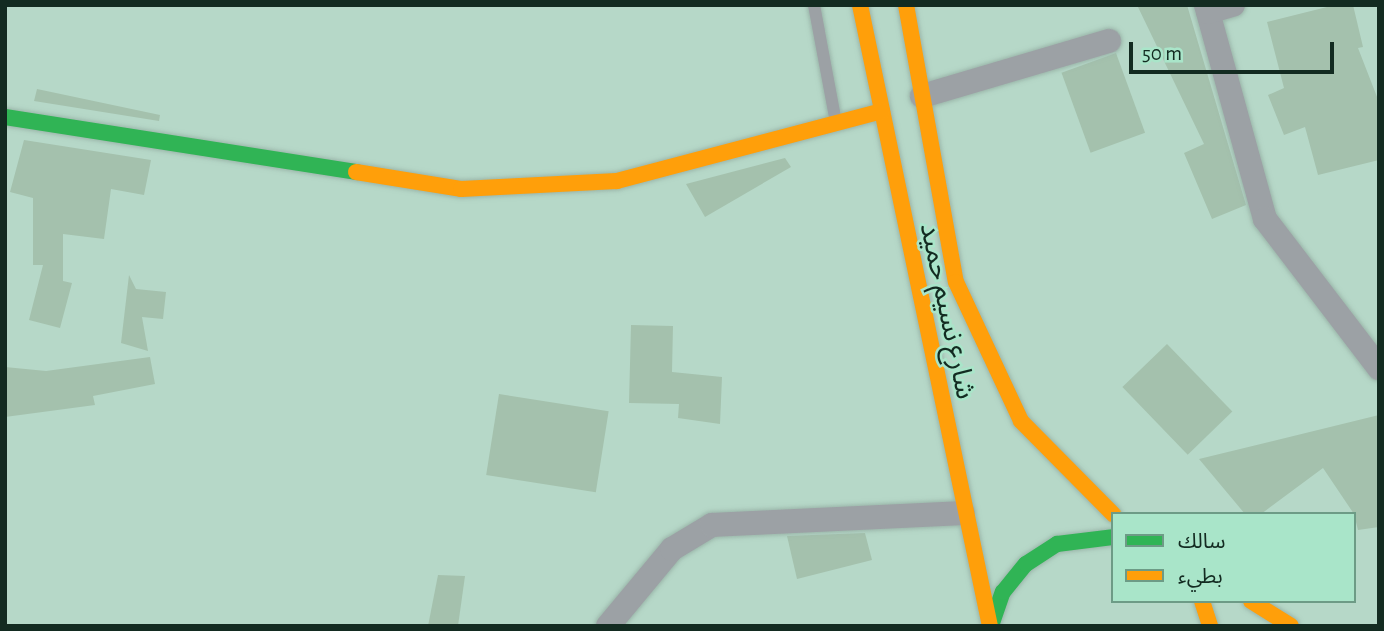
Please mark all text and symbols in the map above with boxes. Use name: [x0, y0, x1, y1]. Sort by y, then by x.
scale bar: [1132, 28, 1337, 72]
text: 50 m: [1142, 43, 1182, 64]
street label: شارع نسيم حميد: [912, 220, 982, 402]
legend: [1111, 512, 1356, 603]
text: سالك: [1178, 531, 1225, 552]
text: بطيء: [1178, 566, 1223, 587]

